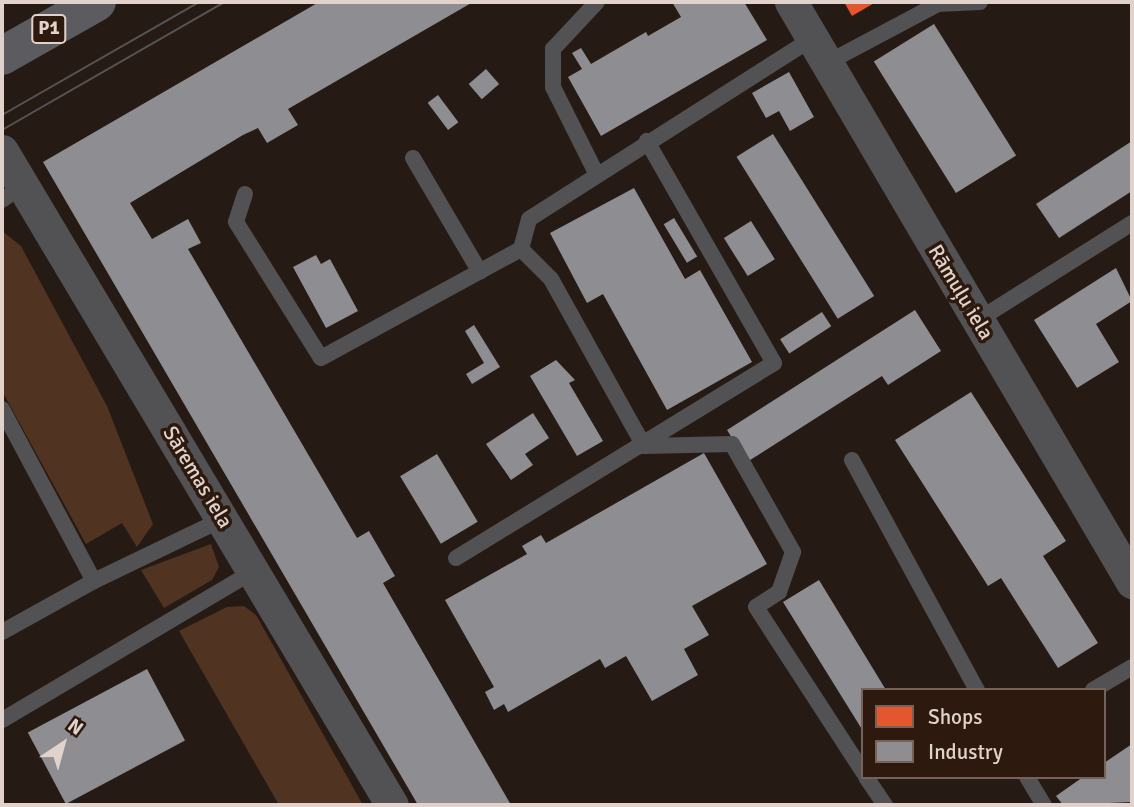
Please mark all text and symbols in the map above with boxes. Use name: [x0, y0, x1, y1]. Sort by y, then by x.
road number: P1: [30, 14, 68, 44]
street label: Rāmuļu iela: [923, 240, 999, 344]
street label: Sāremas iela: [158, 421, 238, 533]
legend: [861, 688, 1106, 779]
text: Shops: [928, 704, 982, 730]
north arrow: [28, 709, 98, 779]
text: N: [63, 713, 88, 741]
text: Industry: [928, 739, 1003, 765]

